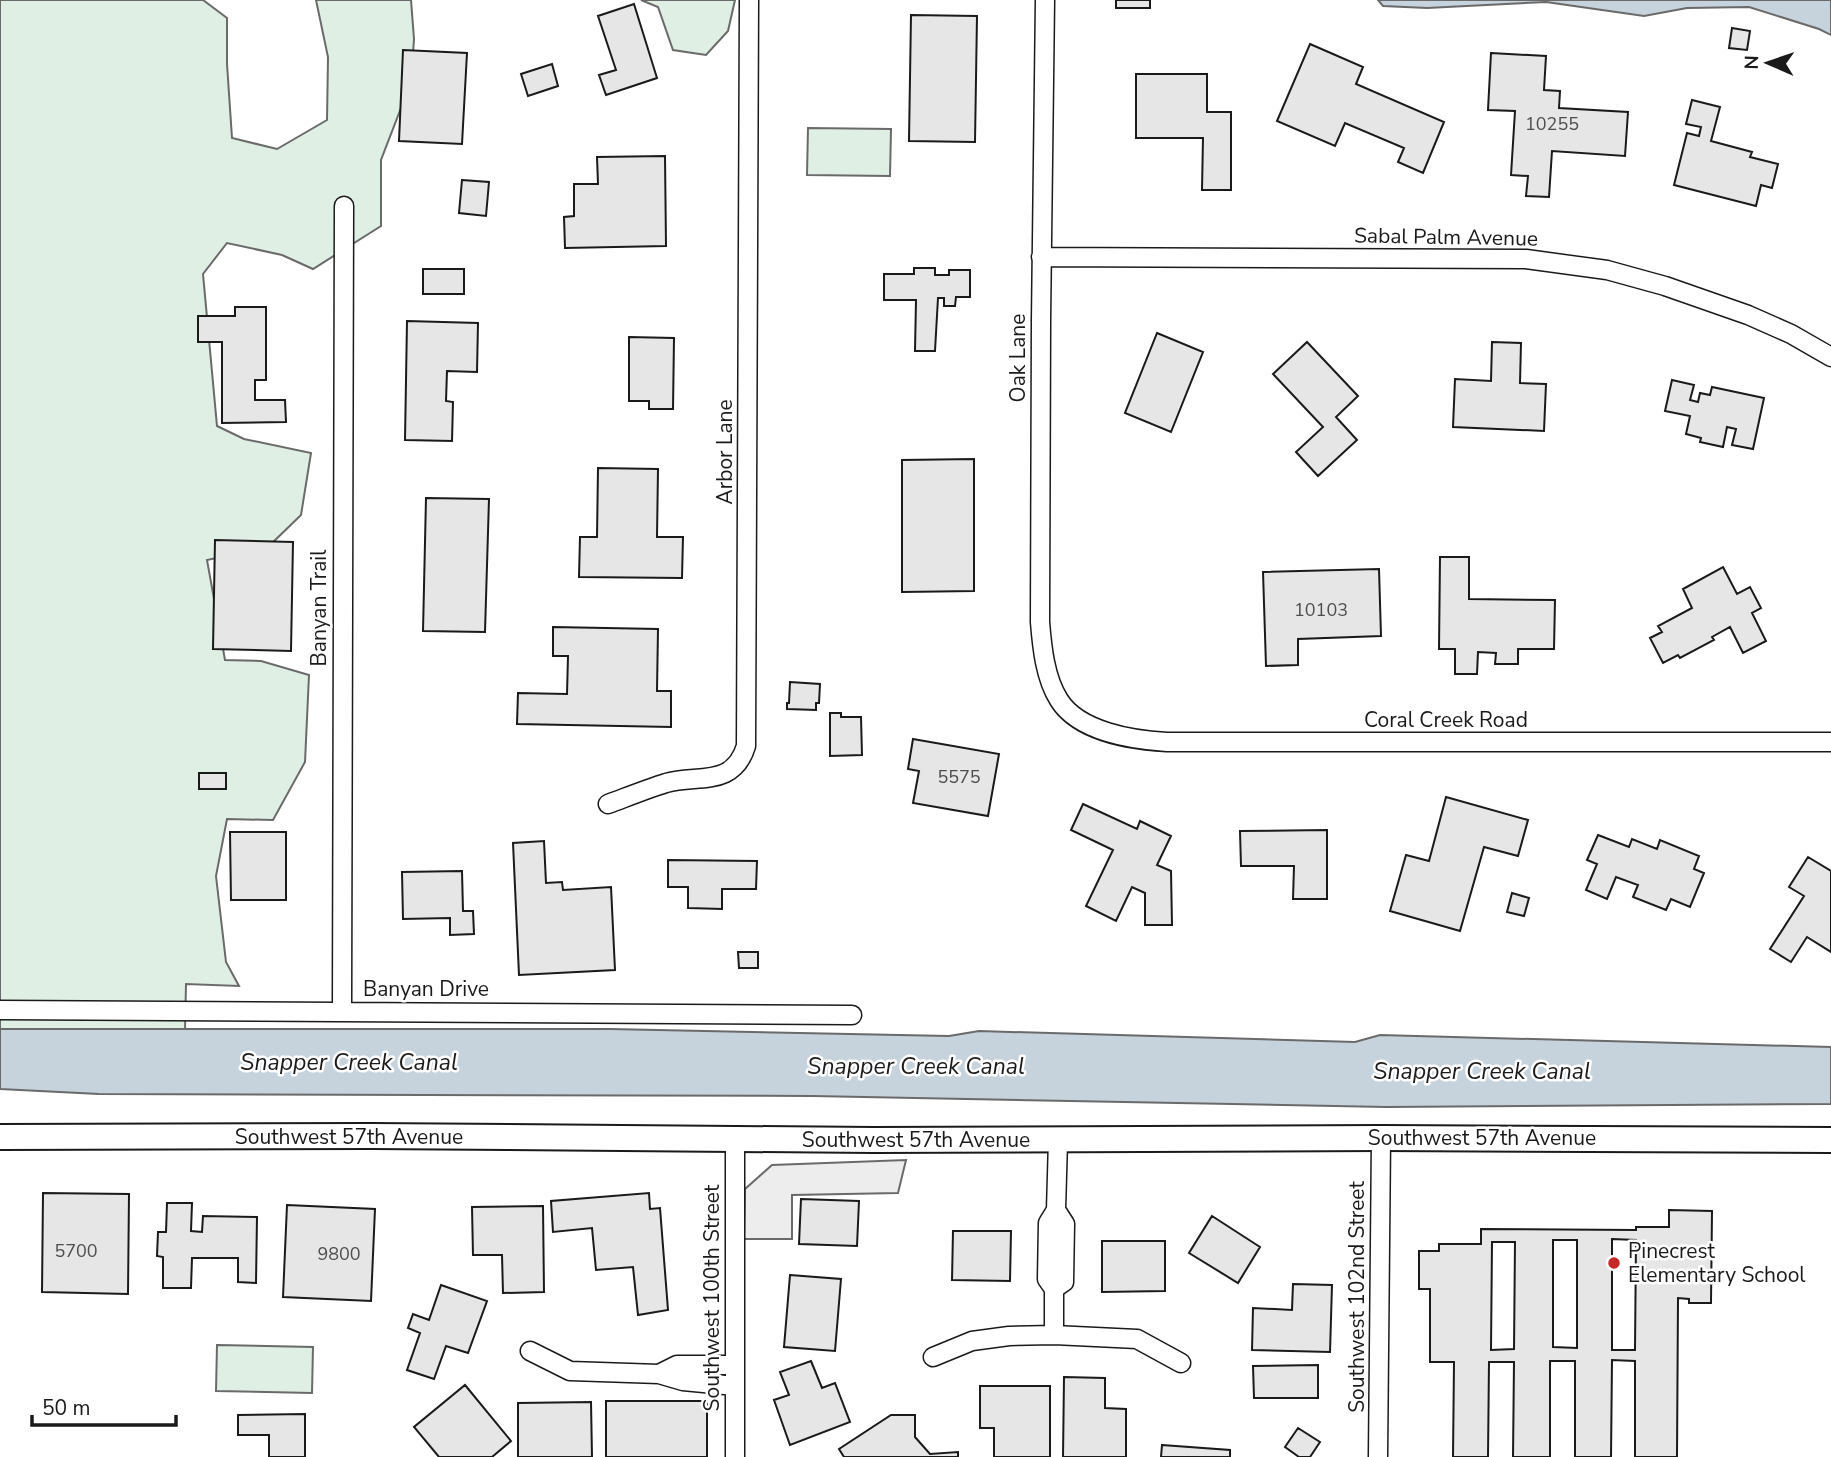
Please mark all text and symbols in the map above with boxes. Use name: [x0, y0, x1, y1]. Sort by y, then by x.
north arrow: [1733, 28, 1803, 98]
text: N: [1739, 55, 1765, 70]
house number: 10255: [1525, 112, 1579, 136]
street label: Sabal Palm Avenue: [1354, 221, 1538, 253]
street label: Oak Lane: [1004, 314, 1032, 402]
street label: Arbor Lane: [711, 399, 739, 505]
street label: Banyan Trail: [305, 549, 333, 666]
house number: 10103: [1294, 598, 1348, 622]
street label: Coral Creek Road: [1364, 706, 1528, 734]
house number: 5575: [937, 765, 981, 789]
street label: Banyan Drive: [363, 975, 489, 1003]
water label: Snapper Creek Canal: [240, 1047, 458, 1078]
water label: Snapper Creek Canal: [807, 1051, 1025, 1082]
water label: Snapper Creek Canal: [1373, 1056, 1591, 1087]
street label: Southwest 57th Avenue: [235, 1123, 463, 1151]
street label: Southwest 57th Avenue: [1368, 1124, 1596, 1152]
street label: Southwest 57th Avenue: [802, 1126, 1030, 1154]
street label: Southwest 102nd Street: [1343, 1181, 1371, 1413]
street label: Southwest 100th Street: [698, 1184, 726, 1411]
place label: Pinecrest Elementary School: [1628, 1237, 1806, 1289]
house number: 5700: [54, 1239, 98, 1263]
house number: 9800: [317, 1242, 361, 1266]
marker: Pinecrest Elementary School: [1606, 1255, 1622, 1271]
scale bar: [32, 1384, 175, 1428]
text: 50 m: [42, 1394, 91, 1422]

